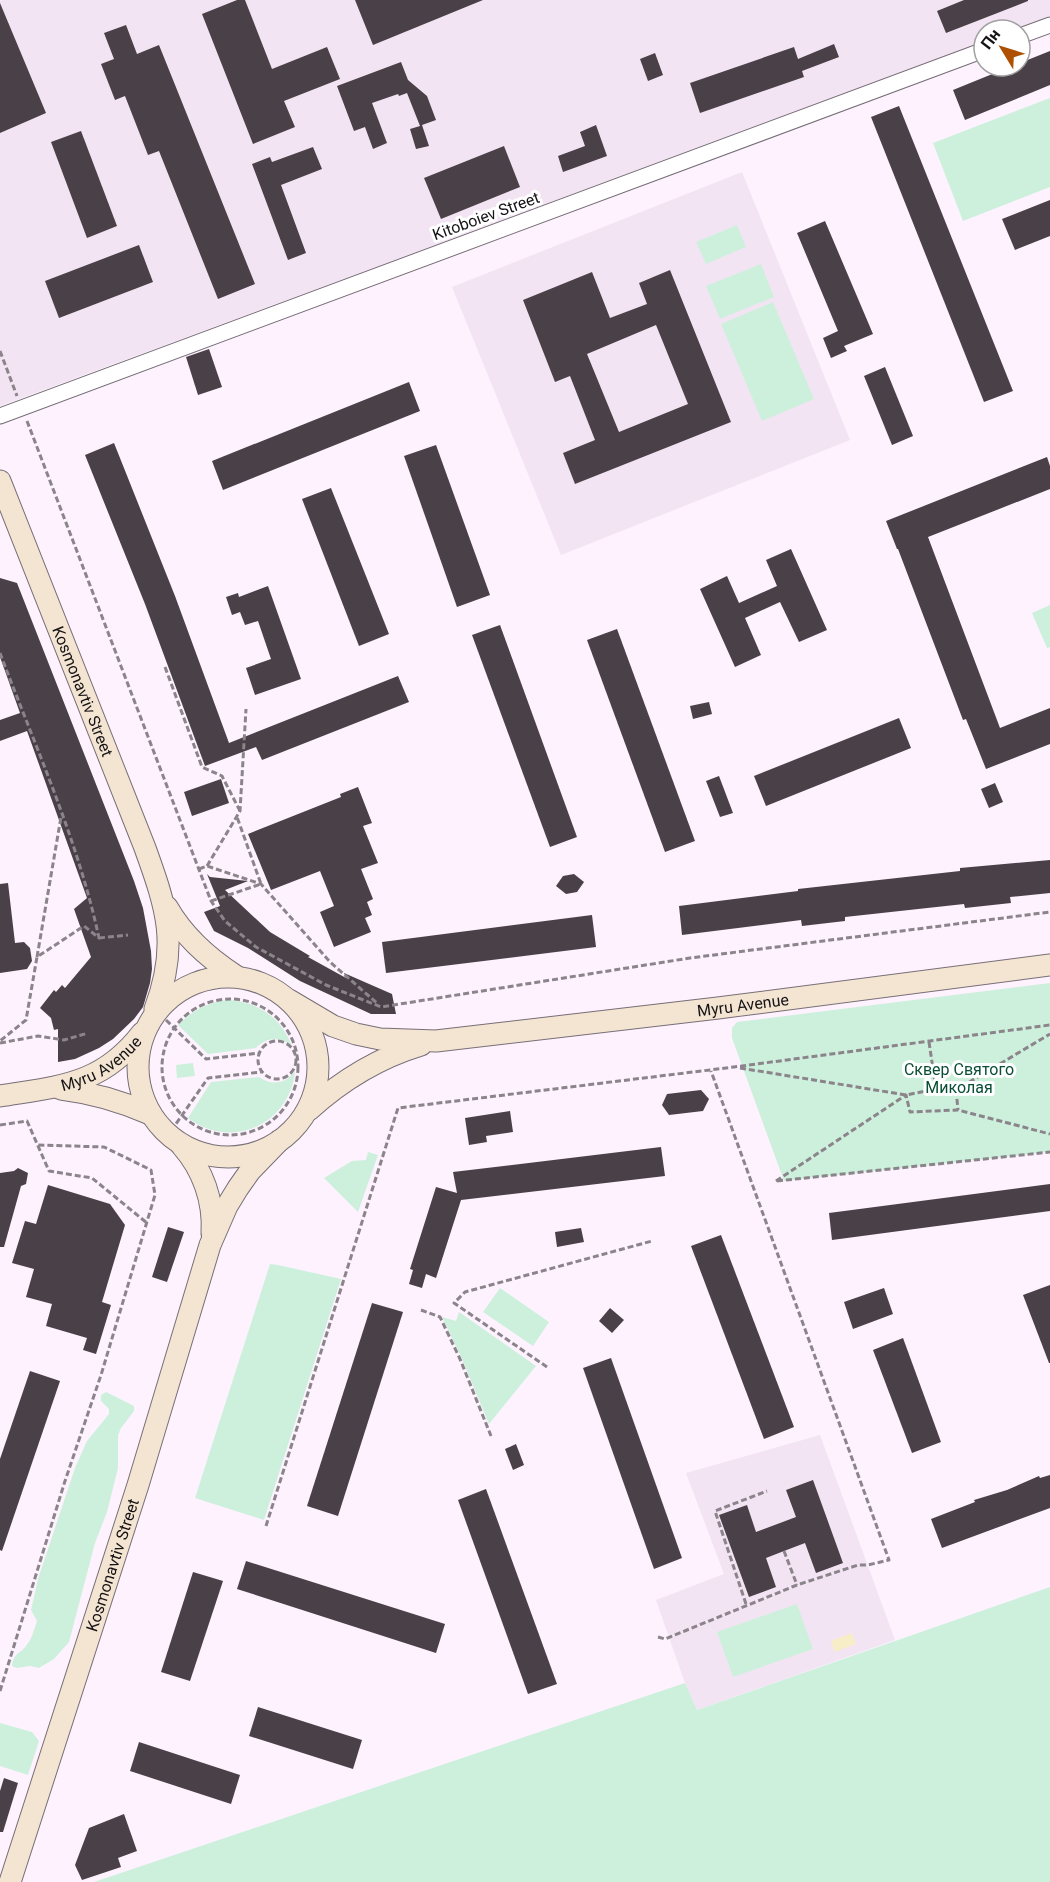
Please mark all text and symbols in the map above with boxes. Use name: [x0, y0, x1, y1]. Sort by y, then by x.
north arrow: [972, 18, 1032, 78]
text: Пн: [977, 25, 1004, 53]
street label: Kitoboiev Street: [430, 188, 542, 244]
street label: Kosmonavtiv Street: [49, 623, 117, 759]
street label: Myru Avenue: [696, 989, 790, 1020]
street label: Myru Avenue: [59, 1032, 145, 1095]
park label: Сквер Святого Миколая: [904, 1060, 1014, 1097]
street label: Kosmonavtiv Street: [82, 1496, 142, 1634]

